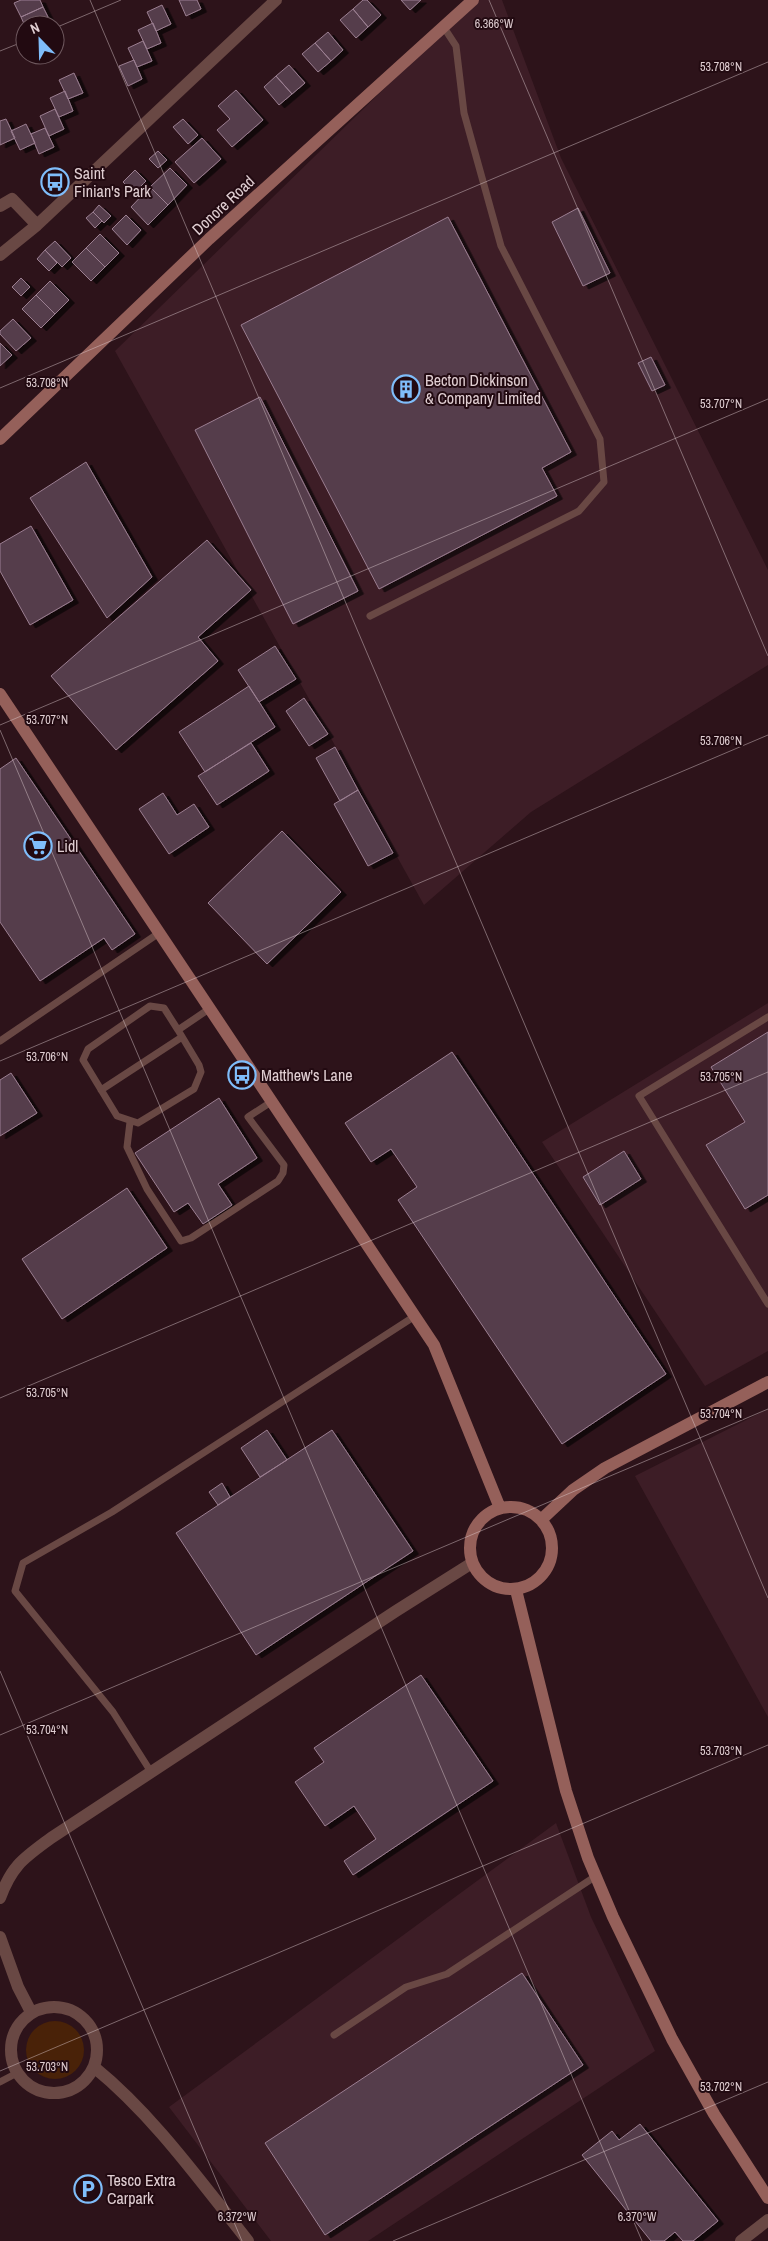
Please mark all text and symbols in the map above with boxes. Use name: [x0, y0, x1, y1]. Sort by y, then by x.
north arrow: [15, 15, 65, 65]
text: 6.366°W: [475, 16, 514, 32]
text: N: [28, 18, 42, 38]
text: 53.708°N: [700, 59, 742, 75]
place label: Saint Finian's Park: [74, 162, 151, 202]
bus stop icon: Saint Finian's Park: [40, 167, 70, 197]
street label: Donore Road: [187, 170, 259, 240]
place label: Becton Dickinson & Company Limited: [425, 369, 541, 409]
building icon: Becton Dickinson & Company Limited: [391, 374, 421, 404]
text: 53.708°N: [26, 375, 68, 391]
text: 53.707°N: [700, 396, 742, 412]
text: 53.707°N: [26, 712, 68, 728]
text: 53.706°N: [700, 733, 742, 749]
supermarket icon: Lidl: [23, 831, 53, 861]
place label: Lidl: [57, 835, 78, 857]
text: 53.706°N: [26, 1049, 68, 1065]
bus stop icon: Matthew's Lane: [227, 1060, 257, 1090]
place label: Matthew's Lane: [261, 1064, 353, 1086]
text: 53.705°N: [700, 1069, 742, 1085]
text: 53.705°N: [26, 1385, 68, 1401]
text: 53.704°N: [700, 1406, 742, 1422]
text: 53.704°N: [26, 1722, 68, 1738]
text: 53.703°N: [700, 1743, 742, 1759]
text: 53.703°N: [26, 2059, 68, 2075]
text: 53.702°N: [700, 2079, 742, 2095]
place label: Tesco Extra Carpark: [107, 2169, 176, 2209]
parking icon: Tesco Extra Carpark: [73, 2174, 103, 2204]
text: 6.372°W: [218, 2209, 257, 2225]
text: 6.370°W: [618, 2209, 657, 2225]

